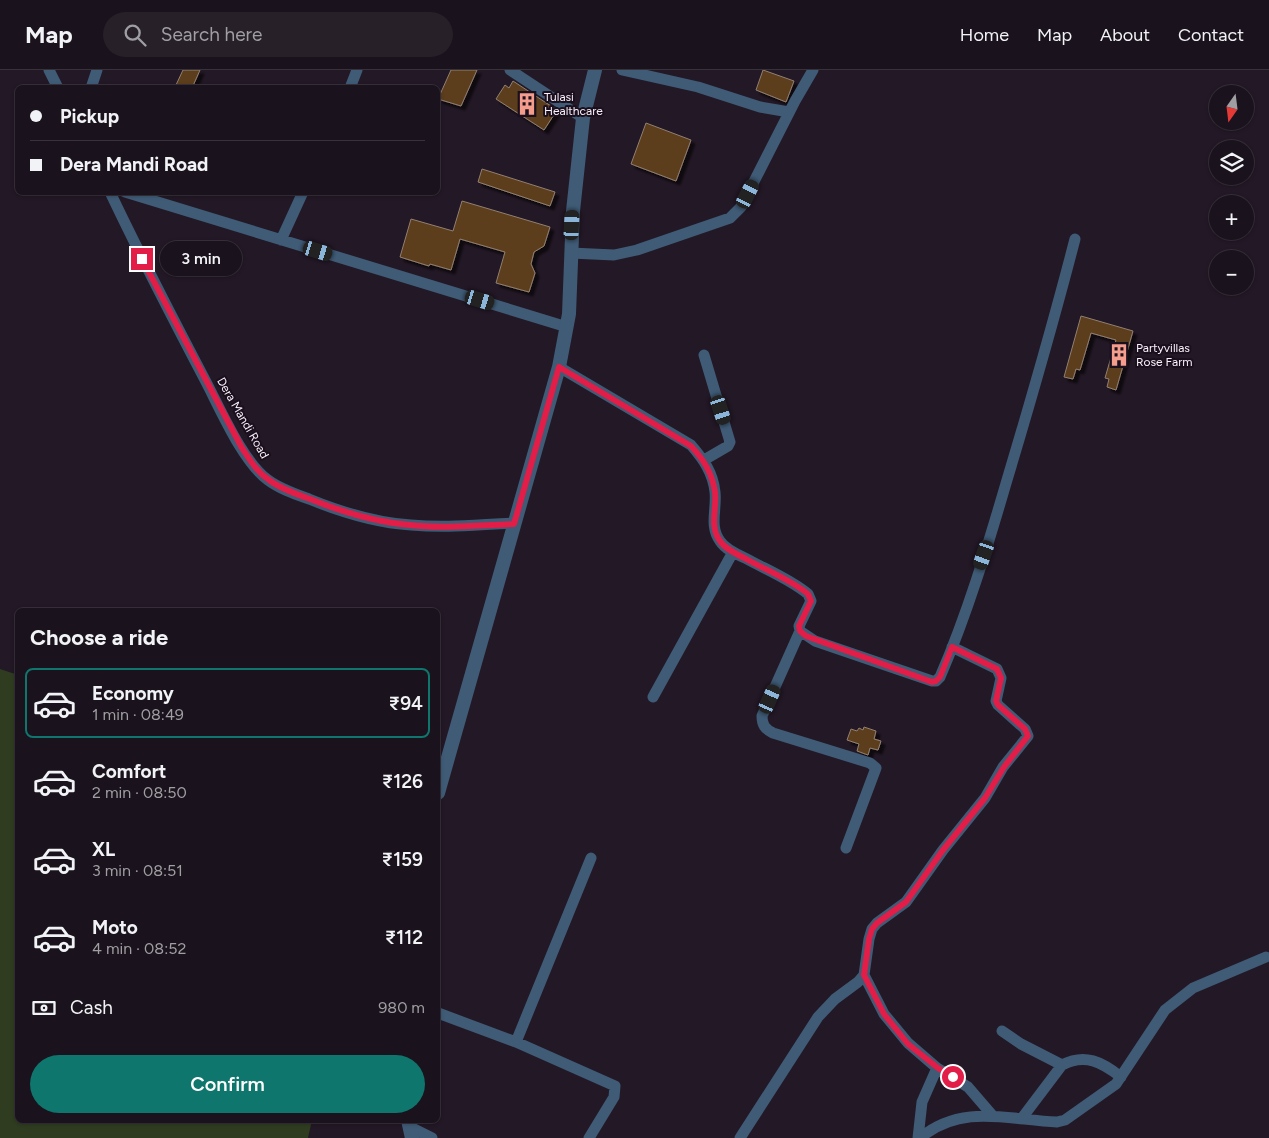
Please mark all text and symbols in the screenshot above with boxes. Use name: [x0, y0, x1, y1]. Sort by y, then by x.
search box: [103, 12, 453, 57]
text: Map: [25, 20, 73, 49]
icon: search: [121, 21, 149, 49]
text: Search here: [161, 23, 262, 46]
text: Home: [960, 24, 1009, 46]
text: Map: [1037, 24, 1072, 46]
text: About: [1100, 24, 1150, 46]
text: Contact: [1178, 24, 1244, 46]
north arrow: [1209, 85, 1254, 130]
map controls: [1209, 85, 1254, 295]
place label: Tulasi Healthcare: [544, 90, 603, 118]
building icon: Tulasi Healthcare: [514, 91, 540, 117]
text: Pickup: [60, 105, 119, 128]
button: layers: [1209, 140, 1254, 185]
text: Dera Mandi Road: [60, 153, 208, 176]
car: [734, 177, 761, 211]
button: +: [1209, 195, 1254, 240]
car: [563, 210, 580, 240]
car: [301, 239, 334, 263]
callout: 3 min: [160, 242, 242, 276]
route end: [131, 248, 153, 270]
text: 3 min: [181, 249, 221, 268]
button: −: [1209, 250, 1254, 295]
car: [463, 288, 496, 312]
place label: Partyvillas Rose Farm: [1136, 341, 1192, 369]
building icon: Partyvillas Rose Farm: [1106, 342, 1132, 368]
street label: Dera Mandi Road: [214, 375, 272, 461]
car: [709, 393, 732, 427]
car: [972, 538, 995, 572]
text: Choose a ride: [30, 624, 168, 651]
icon: car: [32, 681, 77, 726]
text: Economy: [92, 682, 174, 705]
car: [757, 682, 782, 716]
text: ₹94: [389, 692, 423, 715]
text: 1 min · 08:49: [92, 705, 184, 724]
icon: car: [32, 759, 77, 804]
text: Comfort: [92, 760, 167, 783]
text: ₹126: [382, 770, 423, 793]
text: 2 min · 08:50: [92, 783, 187, 802]
icon: car: [32, 837, 77, 882]
text: XL: [92, 838, 115, 861]
text: ₹159: [382, 848, 423, 871]
text: 3 min · 08:51: [92, 861, 183, 880]
icon: car: [32, 915, 77, 960]
text: Moto: [92, 916, 138, 939]
text: ₹112: [385, 926, 423, 949]
text: 4 min · 08:52: [92, 939, 186, 958]
icon: cash: [30, 994, 58, 1022]
text: Cash: [70, 996, 113, 1019]
text: 980 m: [378, 998, 425, 1017]
button: Confirm: [30, 1055, 425, 1113]
route start: [942, 1066, 964, 1088]

